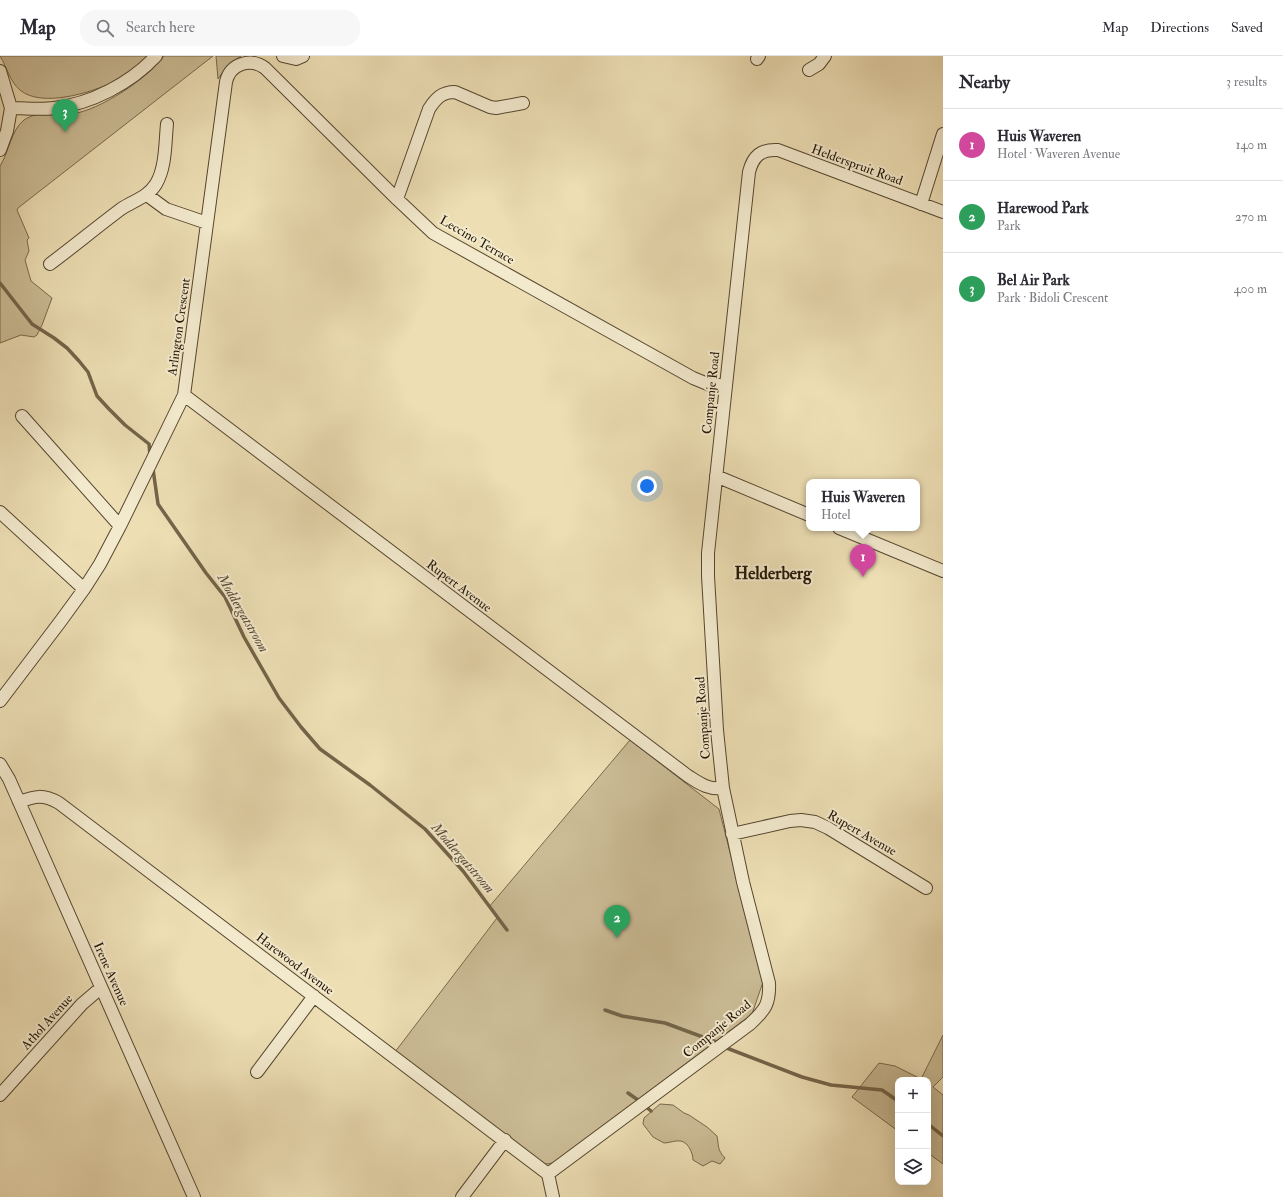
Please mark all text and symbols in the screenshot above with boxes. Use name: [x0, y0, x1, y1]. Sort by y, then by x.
search box: [80, 10, 360, 46]
text: Map: [20, 16, 56, 40]
icon: search: [94, 17, 116, 39]
text: Search here: [126, 18, 195, 37]
text: Map: [1102, 19, 1128, 36]
text: Directions: [1150, 19, 1209, 36]
text: Saved: [1231, 19, 1263, 36]
text: Nearby: [959, 72, 1010, 93]
text: 3 results: [1226, 74, 1267, 90]
pin: 3: [52, 99, 78, 132]
text: Huis Waveren: [997, 127, 1081, 146]
text: 1: [970, 137, 974, 153]
text: 140 m: [1236, 137, 1267, 153]
street label: Helderspruit Road: [809, 141, 905, 190]
text: Hotel · Waveren Avenue: [997, 146, 1120, 162]
text: Harewood Park: [997, 199, 1089, 218]
text: 2: [969, 209, 975, 225]
text: 270 m: [1235, 209, 1267, 225]
street label: Leccino Terrace: [437, 212, 518, 268]
text: Park: [997, 218, 1021, 234]
text: Bel Air Park: [997, 271, 1070, 290]
street label: Arlington Crescent: [164, 277, 194, 378]
text: 3: [970, 281, 975, 297]
text: 400 m: [1234, 281, 1267, 297]
text: Park · Bidoli Crescent: [997, 290, 1108, 306]
street label: Companje Road: [699, 350, 724, 435]
your location: [637, 476, 657, 496]
popup: [806, 479, 920, 531]
text: Huis Waveren: [821, 488, 905, 507]
text: Hotel: [821, 507, 851, 523]
pin: 1: [850, 544, 876, 577]
street label: Rupert Avenue: [423, 556, 495, 617]
district label: Helderberg: [734, 563, 812, 585]
water label: Moddergatstroom: [213, 570, 272, 655]
street label: Companje Road: [692, 675, 715, 760]
street label: Rupert Avenue: [824, 807, 900, 860]
water label: Moddergatstroom: [427, 818, 498, 897]
pin: 2: [604, 905, 630, 938]
street label: Harewood Avenue: [253, 929, 338, 999]
street label: Irene Avenue: [90, 940, 132, 1009]
street label: Athol Avenue: [17, 991, 76, 1054]
street label: Companje Road: [680, 996, 755, 1062]
map controls: [895, 1077, 931, 1185]
button: +: [895, 1077, 931, 1113]
button: −: [895, 1113, 931, 1149]
button: layers: [895, 1149, 931, 1185]

